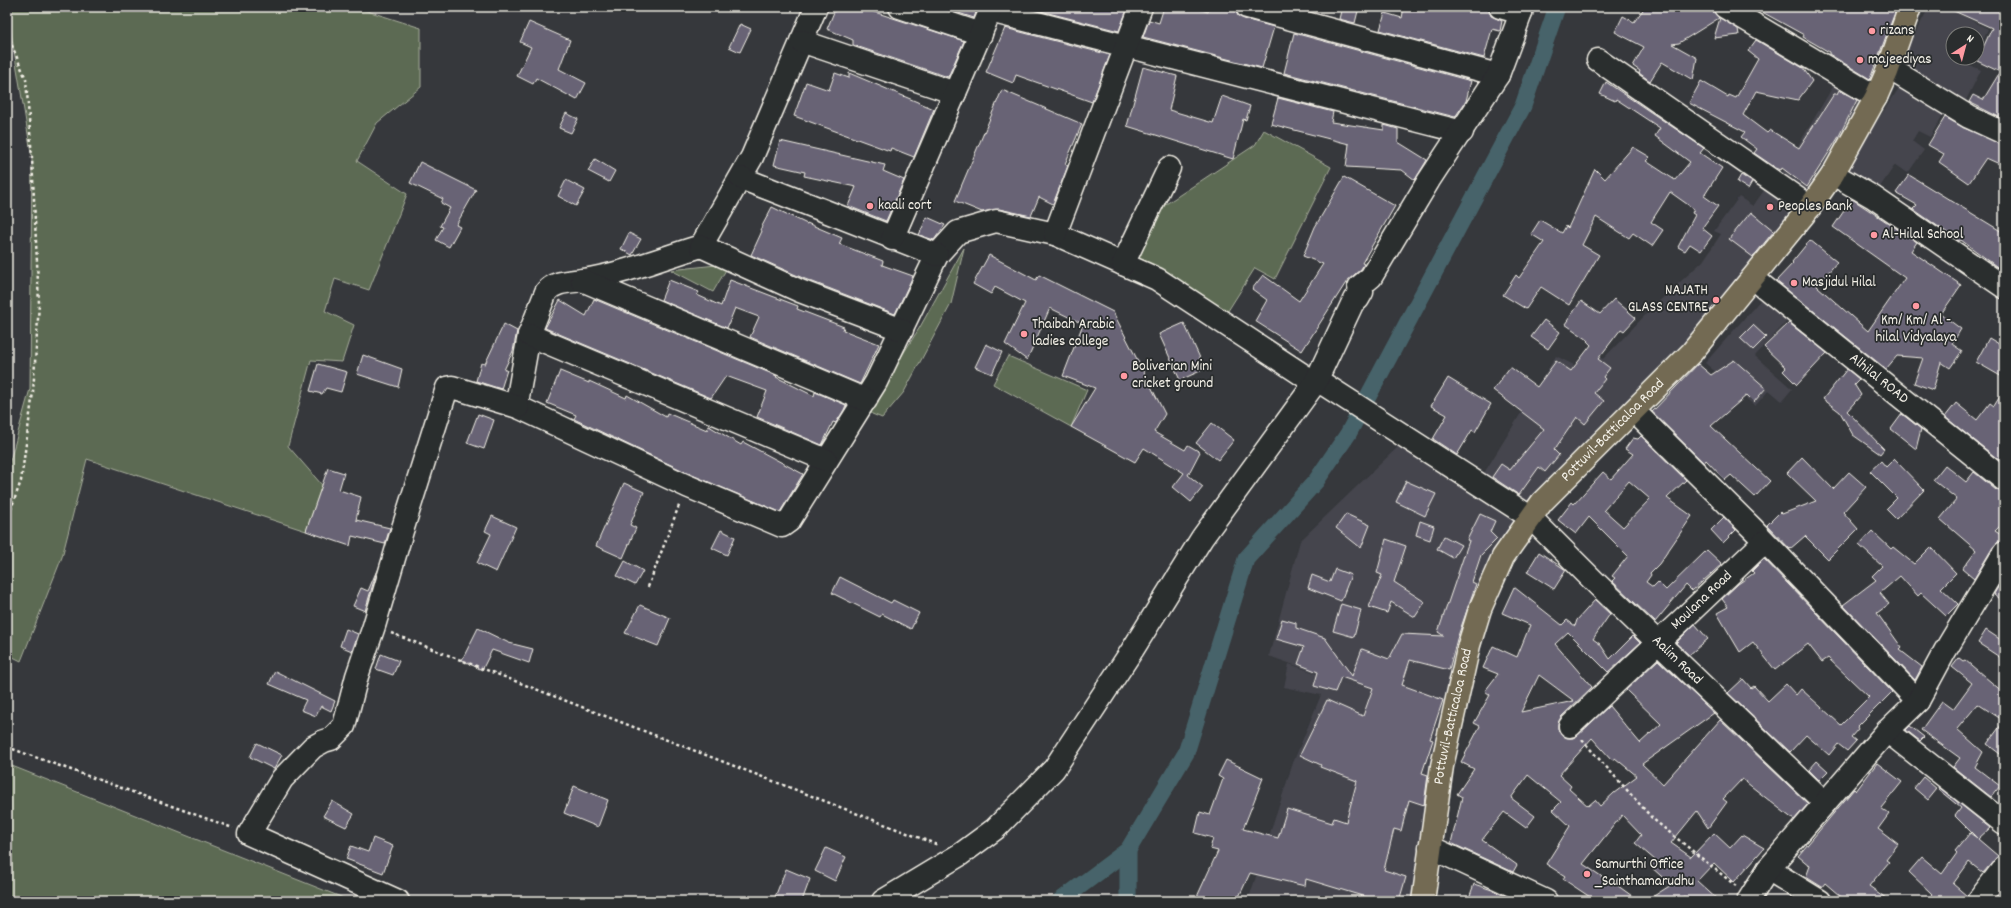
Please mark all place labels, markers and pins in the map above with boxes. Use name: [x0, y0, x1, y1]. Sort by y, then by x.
place label: rizans: [1880, 20, 1914, 42]
marker: rizans: [1867, 26, 1877, 36]
place label: majeediyas: [1868, 49, 1932, 71]
marker: majeediyas: [1855, 55, 1865, 65]
place label: kaali cort: [878, 195, 932, 217]
place label: Peoples Bank: [1778, 196, 1852, 218]
marker: kaali cort: [865, 201, 875, 211]
marker: Peoples Bank: [1765, 202, 1775, 212]
place label: Al-Hilal School: [1882, 224, 1964, 246]
marker: Al-Hilal School: [1869, 230, 1879, 240]
place label: Masjidul Hilal: [1802, 272, 1876, 294]
marker: Masjidul Hilal: [1789, 278, 1799, 288]
place label: NAJATH GLASS CENTRE: [1628, 280, 1708, 319]
marker: NAJATH GLASS CENTRE: [1711, 295, 1721, 305]
marker: Km/ Km/ Al - hilal Vidyalaya: [1911, 301, 1921, 311]
place label: Km/ Km/ Al - hilal Vidyalaya: [1875, 310, 1957, 349]
place label: Thaibah Arabic ladies college: [1032, 314, 1115, 353]
marker: Thaibah Arabic ladies college: [1019, 329, 1029, 339]
place label: Boliverian Mini cricket ground: [1132, 356, 1213, 395]
marker: Boliverian Mini cricket ground: [1119, 371, 1129, 381]
place label: Samurthi Office _Sainthamarudhu: [1594, 854, 1694, 893]
marker: Samurthi Office _Sainthamarudhu: [1582, 869, 1592, 879]

